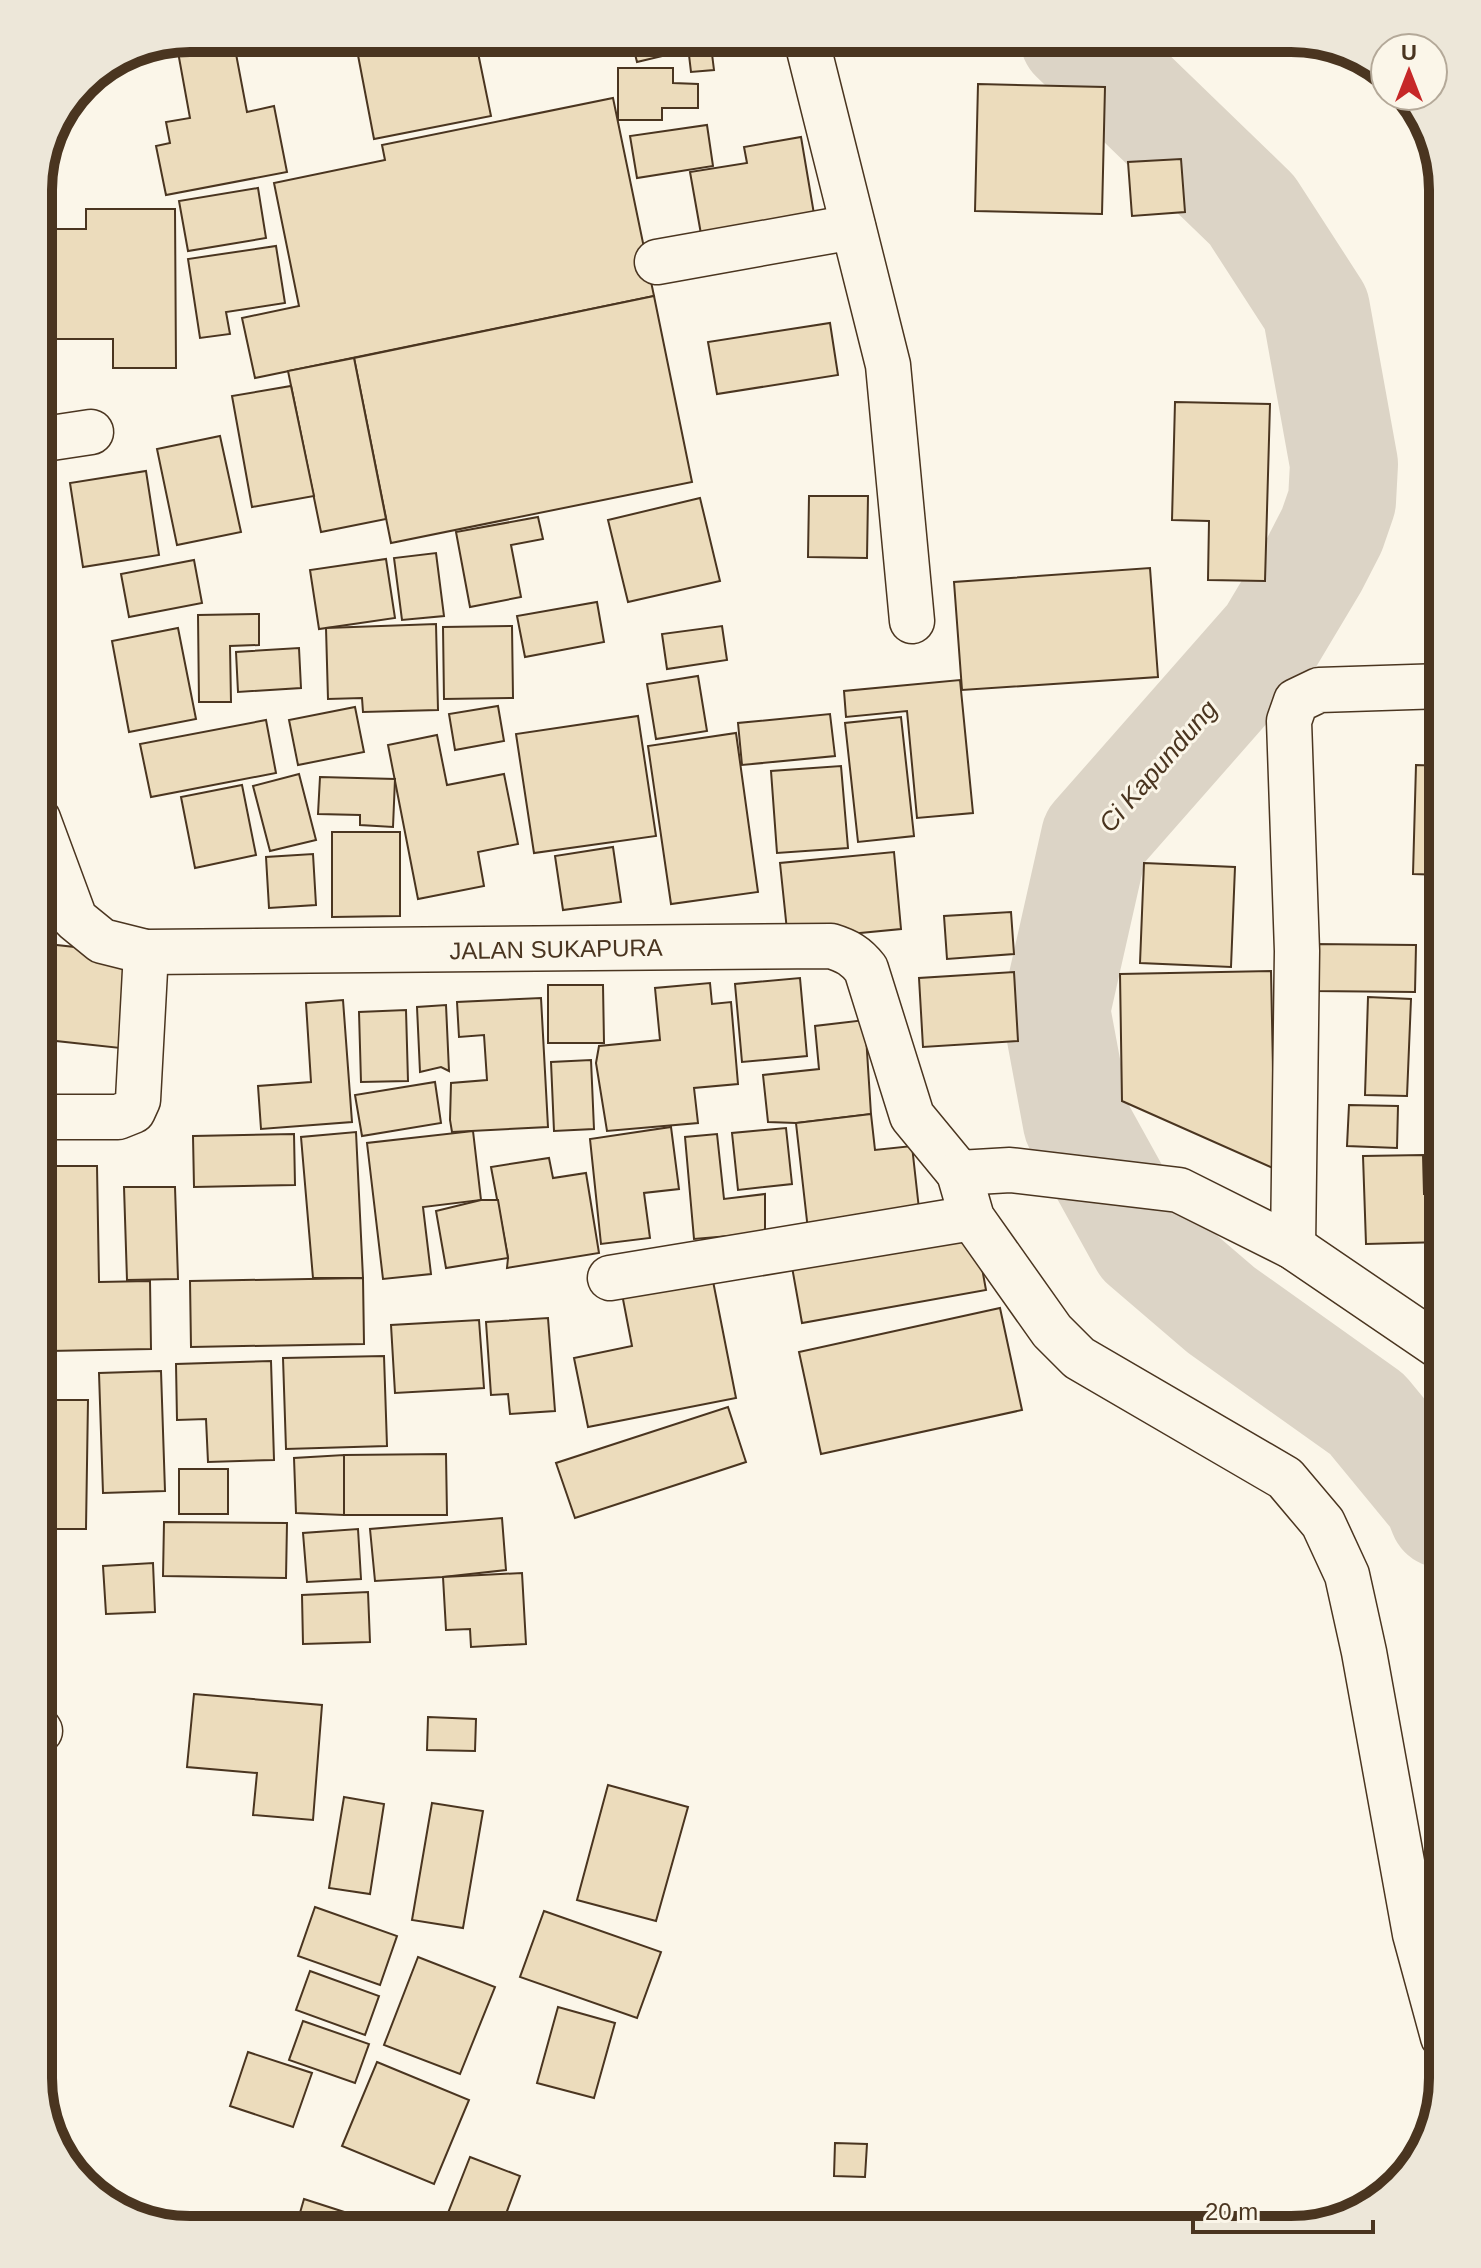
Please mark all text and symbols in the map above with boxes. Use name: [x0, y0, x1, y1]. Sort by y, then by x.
north arrow: [1369, 32, 1449, 112]
text: U: [1401, 40, 1417, 65]
water label: Ci Kapundung: [1093, 694, 1224, 838]
street label: JALAN SUKAPURA: [449, 934, 663, 964]
scale bar: [1193, 2184, 1373, 2234]
text: 20 m: [1205, 2198, 1258, 2225]

